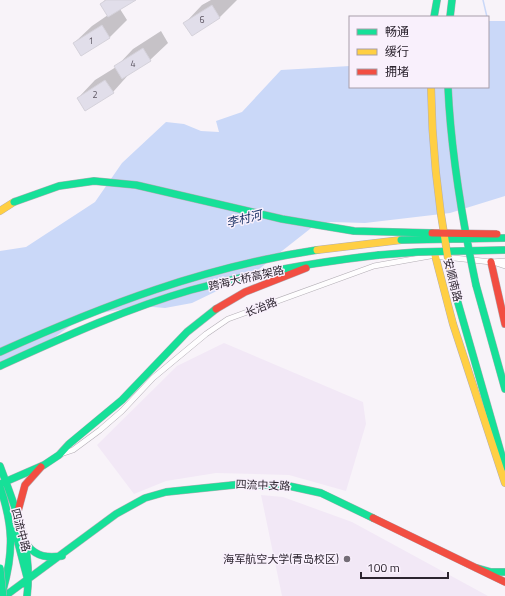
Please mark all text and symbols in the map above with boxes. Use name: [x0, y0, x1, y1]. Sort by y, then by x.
house number: 6: [199, 13, 205, 26]
legend: [349, 16, 489, 88]
text: 畅通: [385, 22, 409, 41]
house number: 1: [88, 34, 94, 47]
text: 缓行: [385, 42, 409, 61]
house number: 4: [130, 57, 136, 70]
text: 拥堵: [385, 62, 409, 81]
house number: 2: [92, 88, 98, 101]
water label: 李村河: [224, 204, 266, 232]
street label: 安顺南路: [440, 257, 466, 303]
street label: 跨海大桥高架路: [207, 262, 285, 294]
street label: 长治路: [243, 294, 279, 320]
street label: 四流中支路: [235, 476, 291, 494]
street label: 四流中路: [8, 507, 34, 553]
place label: 海军航空大学(青岛校区): [223, 551, 339, 567]
marker: 海军航空大学(青岛校区): [342, 554, 352, 564]
scale bar: [361, 554, 448, 580]
text: 100 m: [367, 558, 400, 577]

